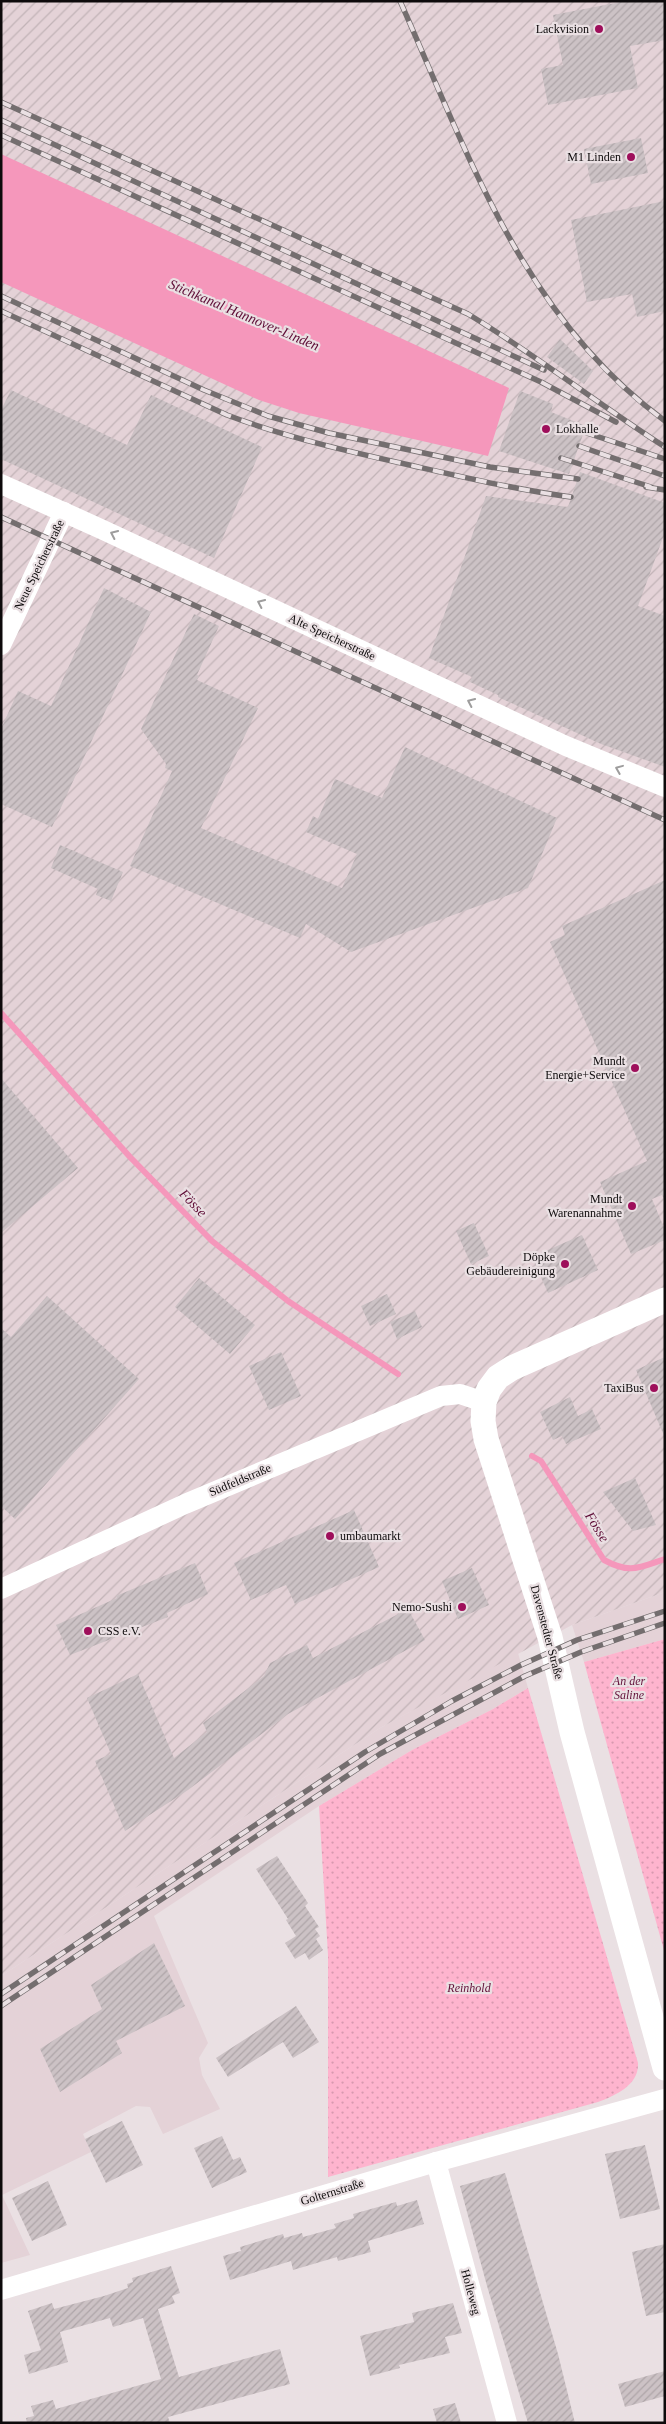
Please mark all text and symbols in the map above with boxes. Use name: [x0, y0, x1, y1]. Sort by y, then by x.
place label: Lackvision: [536, 22, 589, 36]
marker: Lackvision: [593, 23, 605, 35]
place label: M1 Linden: [567, 150, 621, 164]
marker: M1 Linden: [625, 151, 637, 163]
water label: Stichkanal Hannover-Linden: [167, 276, 321, 354]
place label: Lokhalle: [556, 422, 599, 436]
marker: Lokhalle: [540, 423, 552, 435]
street label: Neue Speicherstraße: [11, 517, 67, 613]
one-way arrow: [110, 531, 119, 541]
one-way arrow: [257, 599, 266, 610]
street label: Alte Speicherstraße: [286, 611, 378, 663]
one-way arrow: [468, 698, 477, 708]
one-way arrow: [615, 765, 624, 775]
place label: Mundt Energie+Service: [545, 1054, 626, 1082]
marker: Mundt Energie+Service: [629, 1062, 641, 1074]
water label: Fösse: [176, 1185, 210, 1220]
place label: Mundt Warenannahme: [548, 1192, 623, 1220]
marker: Mundt Warenannahme: [626, 1200, 638, 1212]
place label: Döpke Gebäudereinigung: [466, 1250, 555, 1278]
marker: Döpke Gebäudereinigung: [559, 1258, 571, 1270]
place label: TaxiBus: [604, 1381, 644, 1395]
marker: TaxiBus: [648, 1382, 660, 1394]
street label: Südfeldstraße: [207, 1461, 273, 1499]
water label: Fösse: [581, 1508, 612, 1545]
place label: umbaumarkt: [340, 1529, 401, 1543]
marker: umbaumarkt: [324, 1530, 336, 1542]
street label: Davenstedter Straße: [528, 1583, 566, 1681]
place label: Nemo-Sushi: [392, 1600, 453, 1614]
marker: Nemo-Sushi: [456, 1601, 468, 1613]
place label: CSS e.V.: [98, 1624, 141, 1638]
marker: CSS e.V.: [82, 1625, 94, 1637]
park label: An der Saline: [612, 1674, 645, 1702]
park label: Reinhold: [446, 1981, 492, 1995]
street label: Golternstraße: [299, 2176, 365, 2208]
street label: Holleweg: [458, 2268, 484, 2316]

